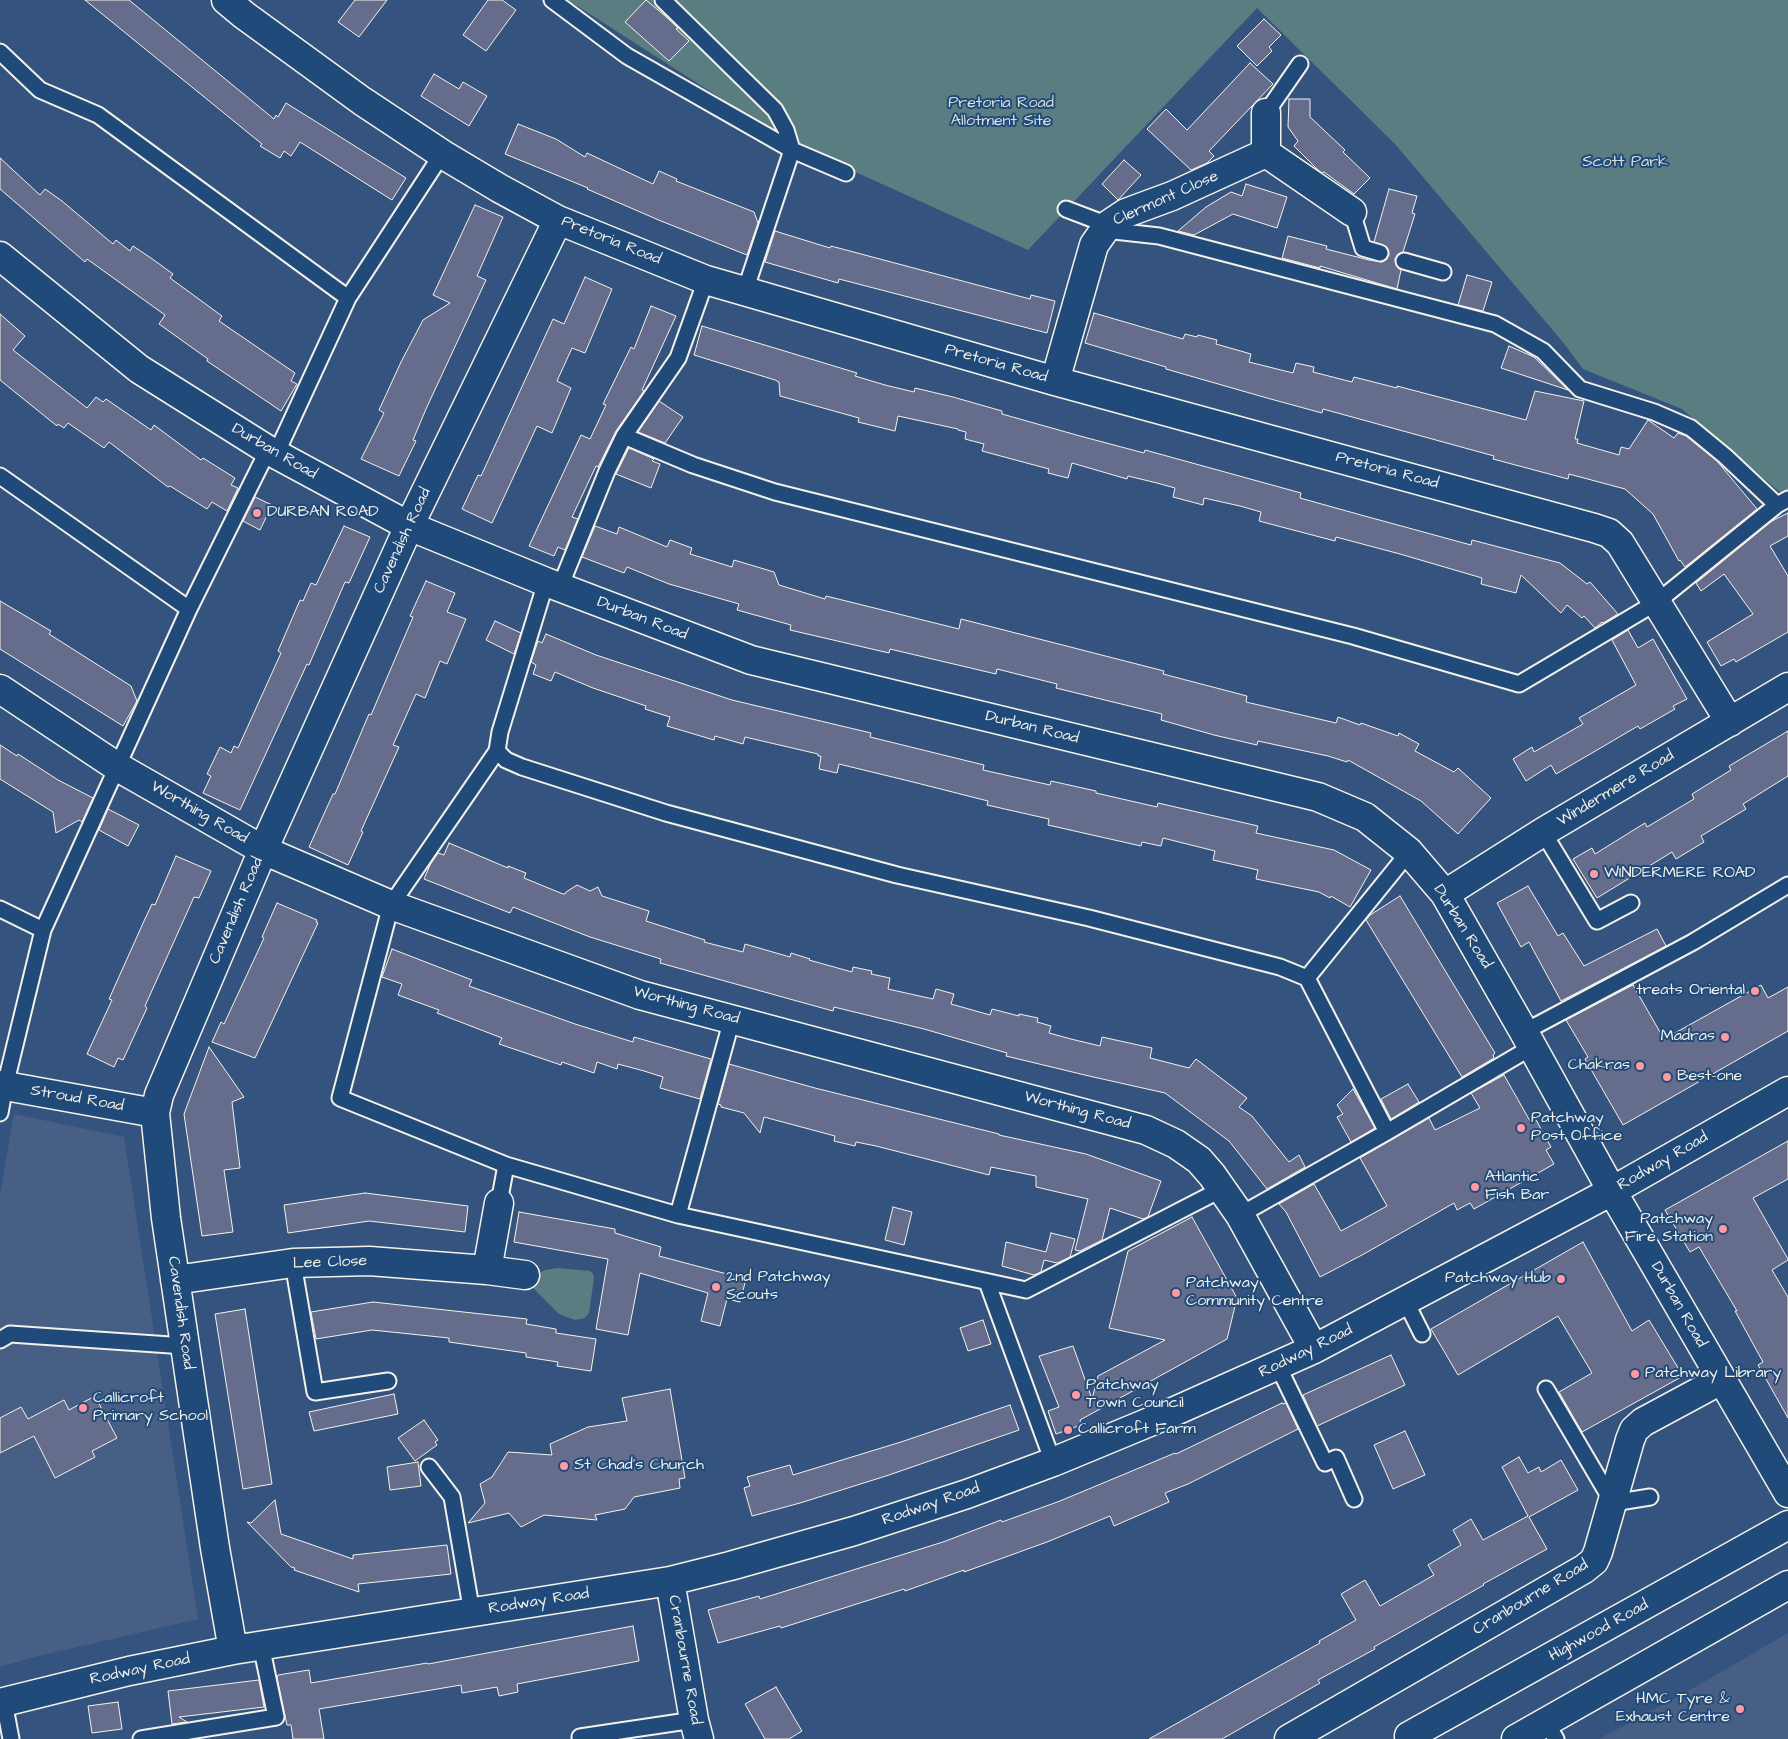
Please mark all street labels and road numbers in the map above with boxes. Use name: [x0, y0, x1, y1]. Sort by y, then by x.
street label: Clermont Close: [1110, 167, 1222, 231]
street label: Pretoria Road: [558, 212, 664, 270]
street label: Pretoria Road: [943, 340, 1049, 388]
street label: Durban Road: [228, 420, 320, 484]
street label: Pretoria Road: [1333, 448, 1441, 494]
street label: Cavendish Road: [370, 485, 436, 597]
street label: Durban Road: [594, 593, 690, 645]
street label: Durban Road: [983, 707, 1081, 749]
street label: Windermere Road: [1554, 747, 1678, 831]
street label: Worthing Road: [147, 777, 251, 849]
street label: Cavendish Road: [206, 855, 268, 967]
street label: Durban Road: [1429, 881, 1495, 973]
street label: Worthing Road: [631, 983, 741, 1029]
street label: Stroud Road: [29, 1081, 125, 1117]
street label: Worthing Road: [1022, 1088, 1132, 1134]
street label: Rodway Road: [1614, 1128, 1712, 1196]
street label: Lee Close: [293, 1252, 367, 1274]
street label: Cavendish Road: [163, 1255, 197, 1371]
street label: Durban Road: [1646, 1259, 1710, 1351]
street label: Rodway Road: [1256, 1321, 1356, 1383]
street label: Rodway Road: [880, 1479, 982, 1531]
street label: Cranbourne Road: [1470, 1556, 1592, 1640]
street label: Rodway Road: [487, 1585, 591, 1619]
street label: Cranbourne Road: [663, 1594, 705, 1726]
street label: Highwood Road: [1546, 1596, 1652, 1666]
street label: Rodway Road: [88, 1650, 192, 1690]

